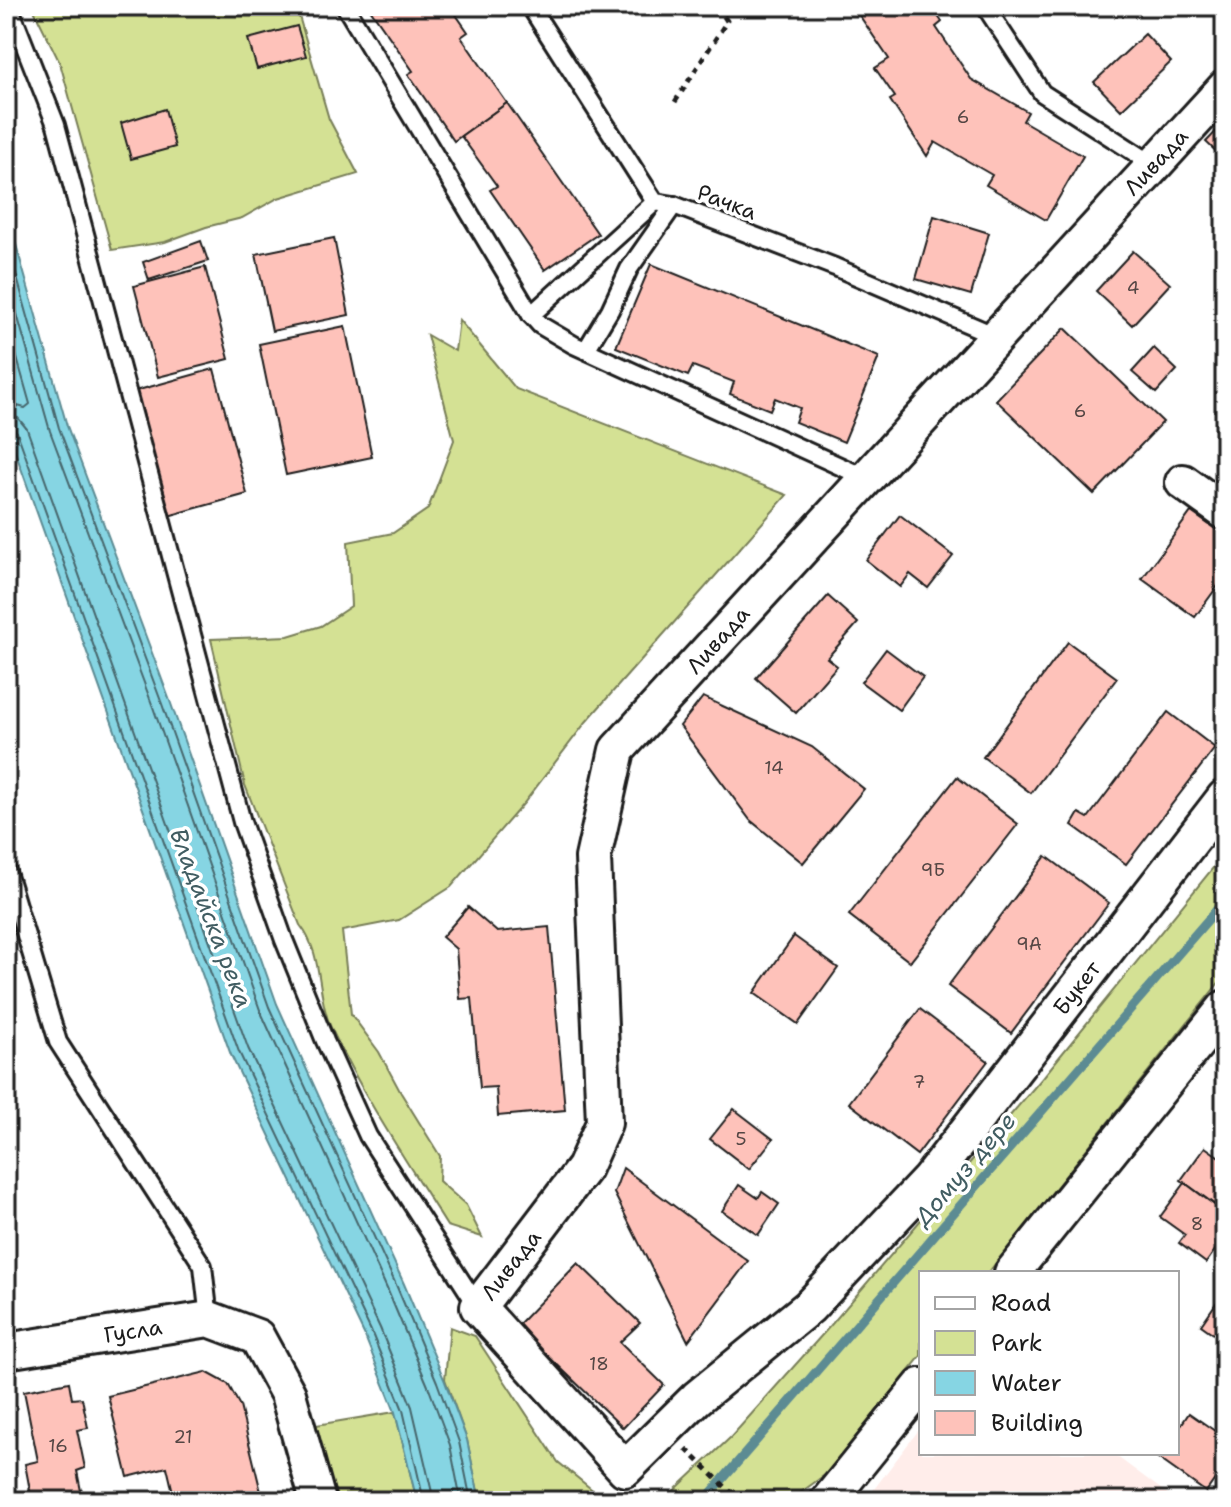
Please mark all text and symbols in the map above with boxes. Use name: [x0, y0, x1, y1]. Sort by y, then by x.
house number: 6: [957, 105, 969, 129]
street label: Ливада: [1117, 122, 1195, 202]
street label: Рачка: [693, 177, 761, 227]
house number: 4: [1127, 276, 1139, 300]
house number: 6: [1074, 399, 1086, 423]
street label: Ливада: [680, 600, 756, 680]
house number: 14: [764, 756, 784, 780]
water label: Владайска река: [162, 824, 260, 1012]
house number: 9Б: [921, 858, 945, 882]
house number: 9А: [1016, 932, 1042, 956]
street label: Букет: [1047, 954, 1108, 1021]
house number: 7: [913, 1070, 925, 1094]
water label: Домуз дере: [906, 1106, 1023, 1234]
house number: 5: [735, 1127, 747, 1151]
house number: 8: [1191, 1212, 1203, 1236]
street label: Ливада: [474, 1224, 548, 1306]
legend: [919, 1271, 1179, 1455]
text: Road: [991, 1287, 1051, 1319]
street label: Гусла: [102, 1312, 164, 1350]
text: Park: [991, 1327, 1043, 1359]
house number: 18: [589, 1352, 609, 1376]
text: Water: [991, 1367, 1062, 1399]
text: Building: [991, 1407, 1083, 1439]
house number: 21: [173, 1425, 193, 1449]
house number: 16: [48, 1434, 68, 1458]

